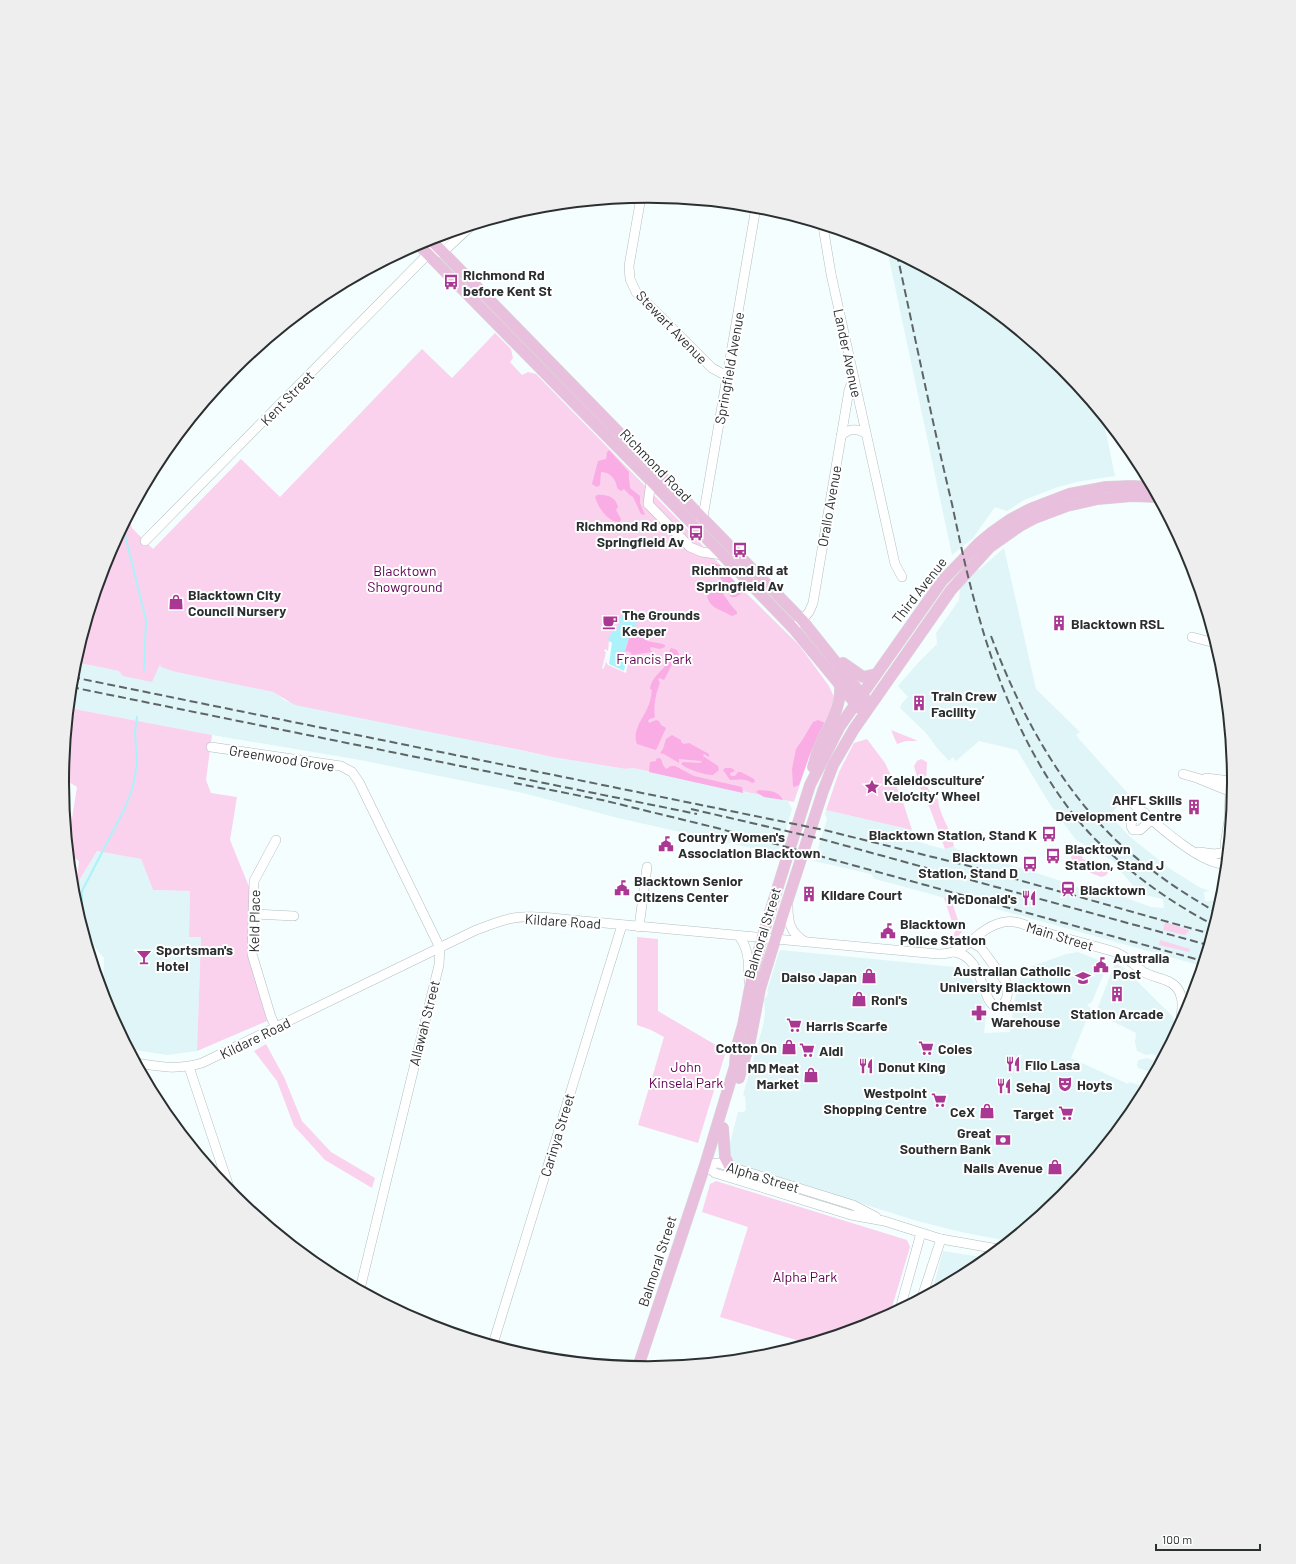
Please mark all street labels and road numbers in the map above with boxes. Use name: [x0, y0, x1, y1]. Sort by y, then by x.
street label: Stewart Avenue: [633, 287, 711, 367]
street label: Lander Avenue: [830, 307, 866, 399]
street label: Springfield Avenue: [711, 310, 747, 426]
street label: Kent Street: [257, 367, 317, 429]
street label: Richmond Road: [617, 425, 695, 505]
street label: Orallo Avenue: [813, 464, 845, 548]
street label: Third Avenue: [888, 554, 950, 626]
street label: Greenwood Grove: [228, 741, 336, 775]
street label: Balmoral Street: [740, 885, 784, 981]
street label: Keld Place: [245, 889, 263, 953]
street label: Kildare Road: [524, 910, 602, 932]
street label: Main Street: [1024, 918, 1096, 954]
street label: Allawah Street: [405, 978, 443, 1068]
street label: Kildare Road: [217, 1014, 293, 1062]
street label: Carinya Street: [536, 1091, 578, 1179]
street label: Alpha Street: [725, 1158, 801, 1196]
street label: Balmoral Street: [634, 1213, 680, 1309]

